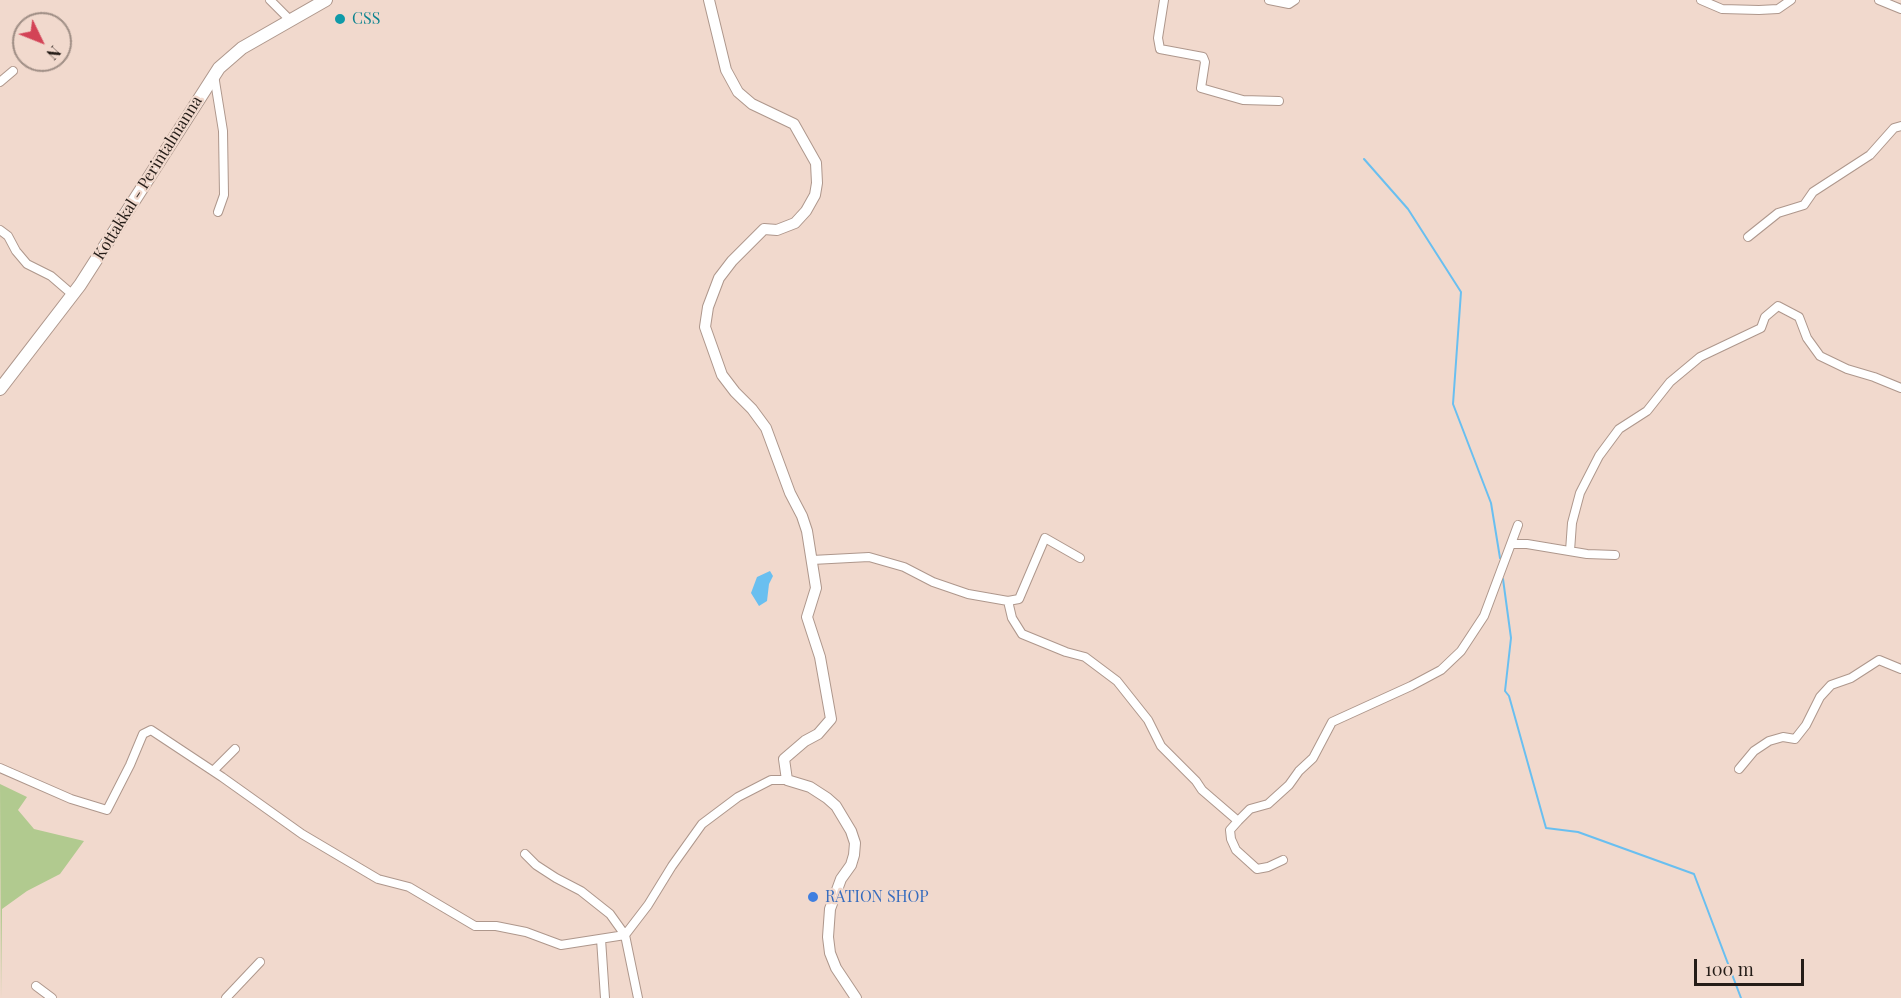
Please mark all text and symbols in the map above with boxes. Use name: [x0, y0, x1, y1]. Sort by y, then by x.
place label: CSS: [352, 9, 380, 29]
north arrow: [12, 12, 72, 72]
marker: CSS: [333, 12, 347, 26]
text: N: [42, 42, 66, 65]
street label: Kottakkal - Perintalmanna: [90, 93, 206, 263]
place label: RATION SHOP: [825, 887, 929, 907]
marker: RATION SHOP: [806, 890, 820, 904]
scale bar: [1697, 947, 1806, 985]
text: 100 m: [1705, 957, 1754, 981]

